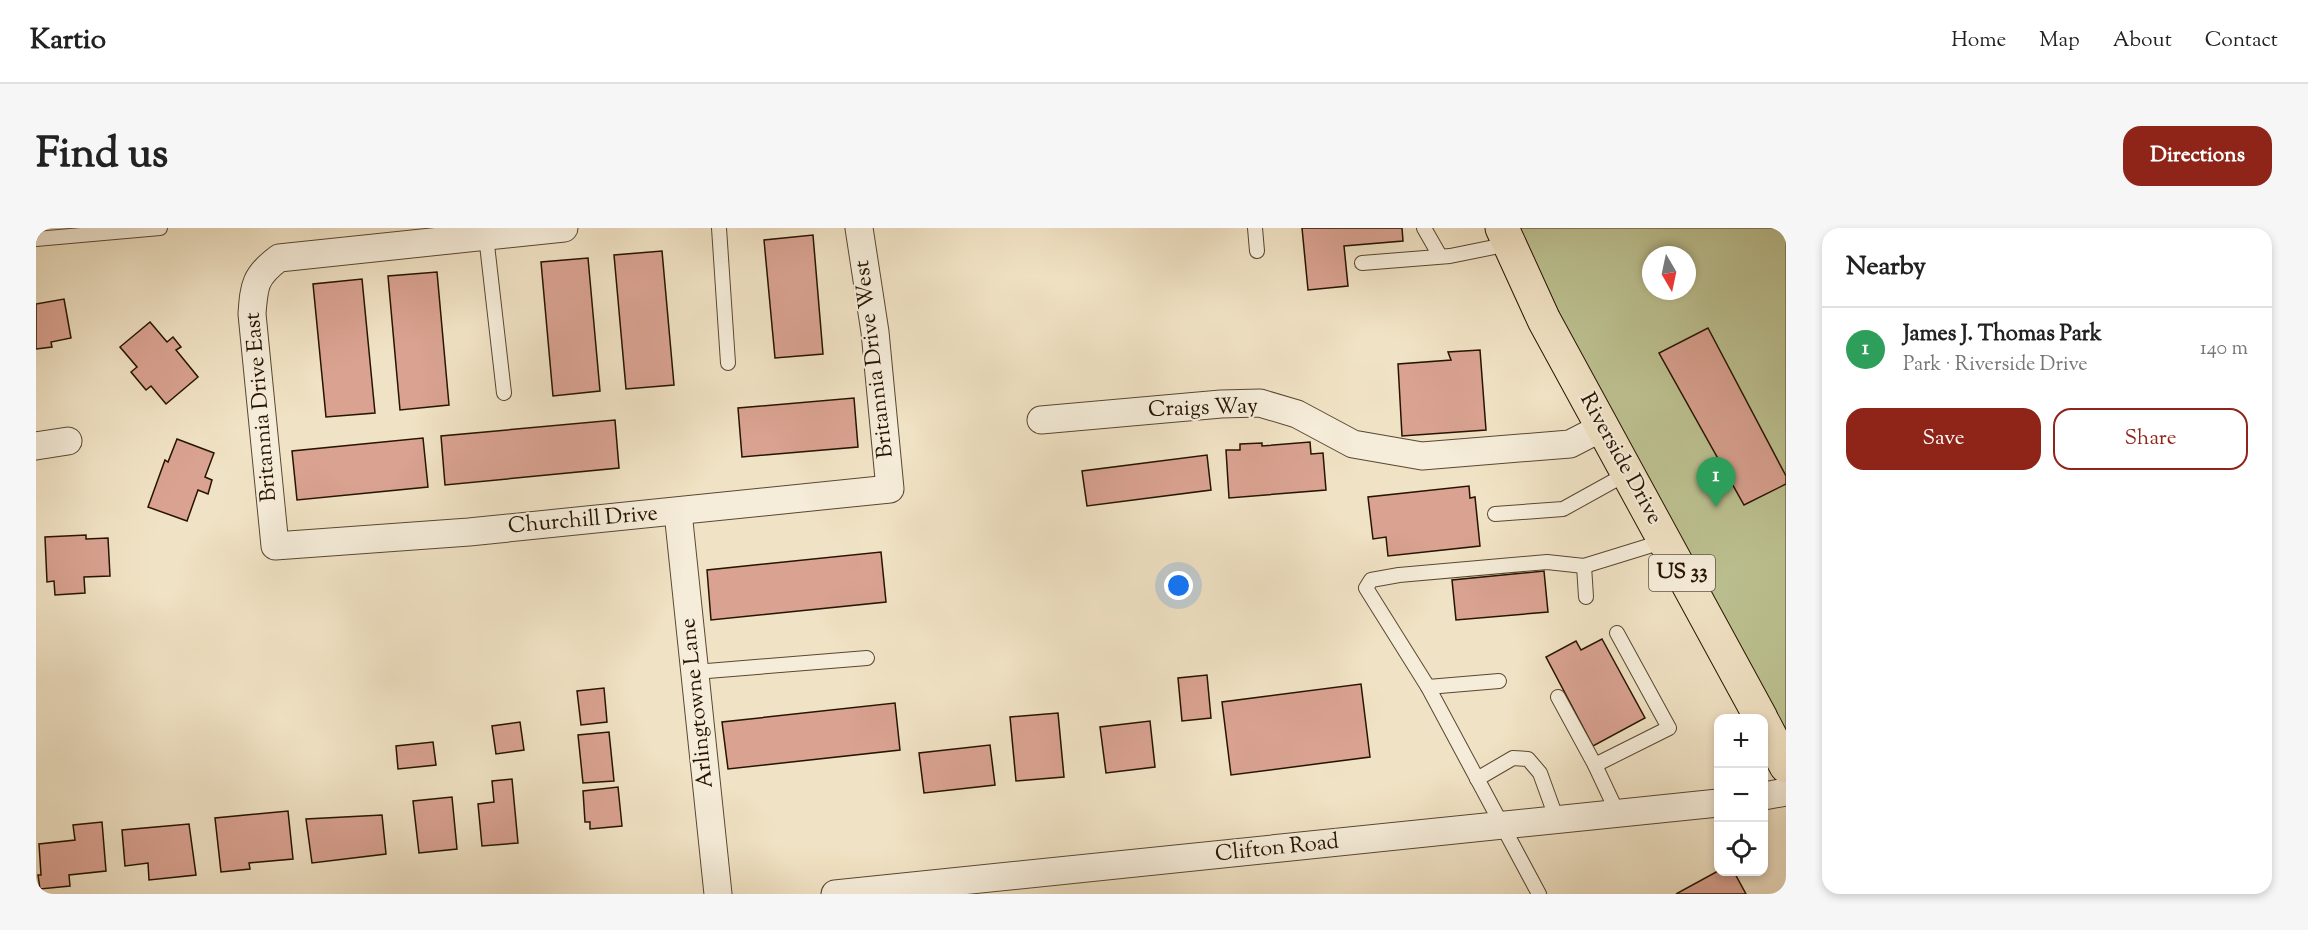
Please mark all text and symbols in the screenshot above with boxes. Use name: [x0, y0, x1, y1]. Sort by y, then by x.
text: Kartio: [30, 21, 106, 61]
text: Home: [1951, 26, 2006, 56]
text: Map: [2039, 26, 2080, 56]
text: About: [2113, 26, 2172, 56]
text: Contact: [2205, 26, 2278, 56]
text: Find us: [36, 126, 168, 186]
button: Directions: [2123, 126, 2272, 186]
north arrow: [1642, 246, 1696, 300]
text: Nearby: [1846, 249, 1926, 286]
street label: Britannia Drive West: [847, 258, 903, 460]
street label: Britannia Drive East: [238, 310, 286, 503]
text: James J. Thomas Park: [1903, 319, 2102, 351]
text: 1: [1862, 335, 1869, 364]
text: 140 m: [2200, 335, 2248, 364]
text: Park · Riverside Drive: [1903, 351, 2088, 380]
street label: Riverside Drive: [1571, 387, 1669, 531]
street label: Craigs Way: [1147, 391, 1259, 427]
button: Save: [1846, 408, 2041, 470]
button: Share: [2053, 408, 2248, 470]
pin: 1: [1696, 458, 1736, 507]
street label: Churchill Drive: [507, 499, 659, 543]
road number: US 33: [1649, 555, 1715, 591]
your location: [1164, 571, 1193, 600]
street label: Arlingtowne Lane: [673, 616, 723, 790]
map controls: [1714, 714, 1768, 876]
button: +: [1714, 714, 1768, 768]
button: −: [1714, 768, 1768, 822]
button: locate: [1714, 822, 1768, 876]
street label: Clifton Road: [1213, 827, 1341, 871]

